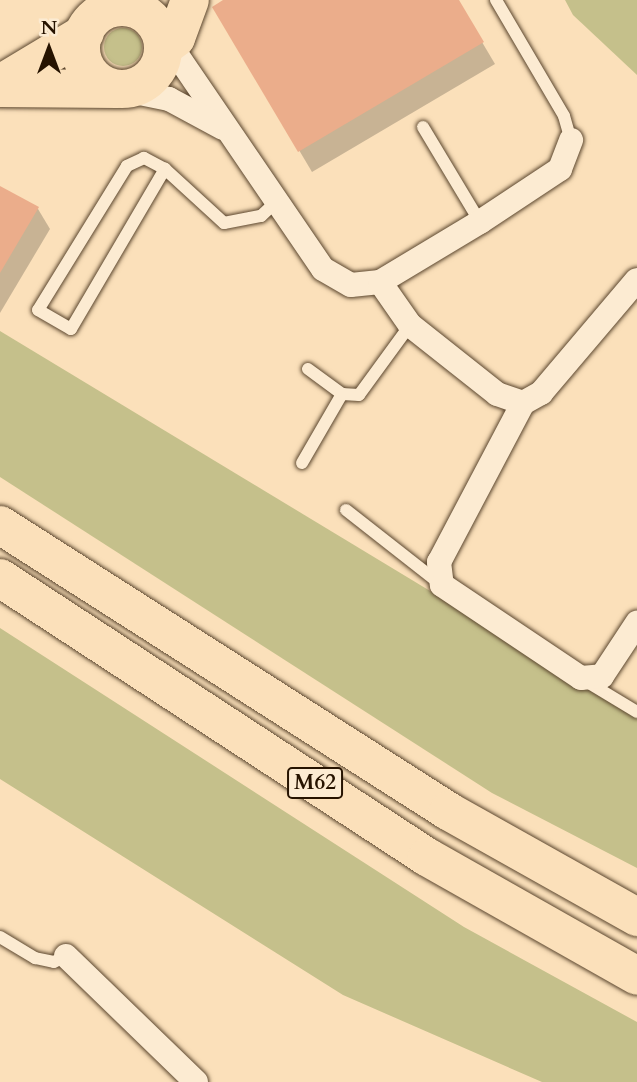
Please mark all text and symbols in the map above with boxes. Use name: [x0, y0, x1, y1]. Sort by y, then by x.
north arrow: [14, 14, 84, 84]
text: N: [41, 15, 57, 41]
road number: M62: [287, 766, 343, 800]

